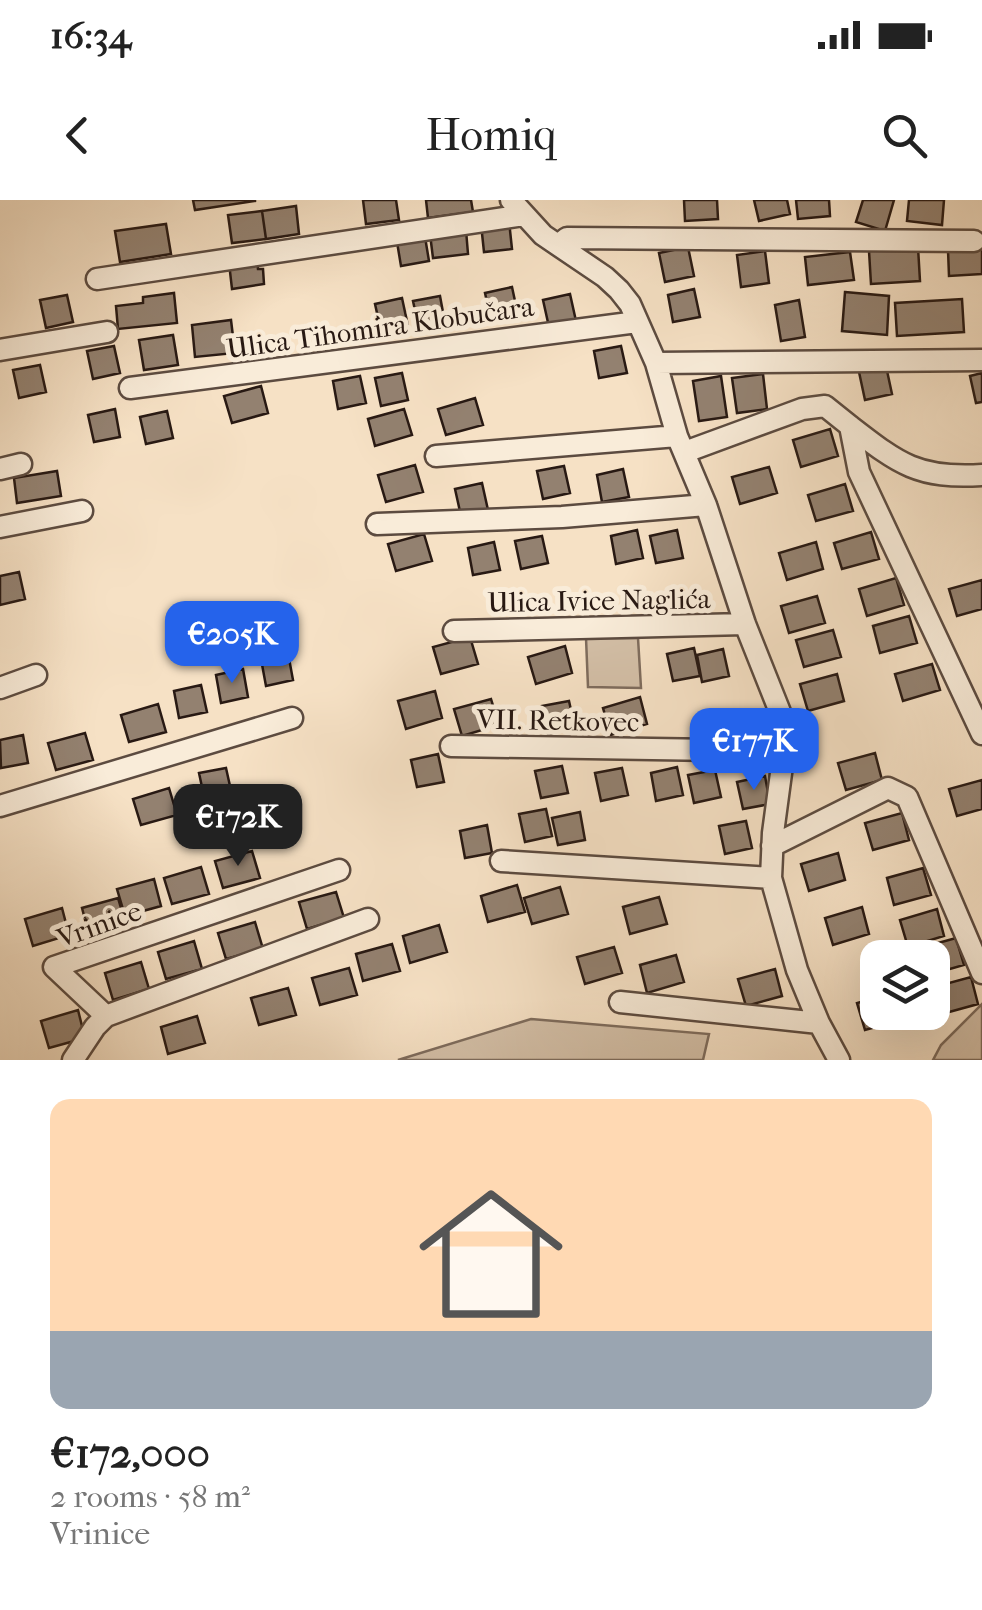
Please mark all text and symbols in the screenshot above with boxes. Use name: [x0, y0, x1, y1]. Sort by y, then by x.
text: 16:34: [50, 13, 131, 58]
icon: back: [50, 108, 105, 163]
icon: search: [877, 108, 932, 163]
text: Homiq: [425, 109, 557, 162]
street label: Ulica Tihomira Klobučara: [224, 289, 537, 365]
street label: Ulica Ivice Naglića: [487, 582, 712, 619]
pin: €205K: [162, 601, 302, 686]
text: €205K: [187, 615, 277, 652]
street label: VII. Retkovec: [475, 703, 640, 738]
pin: €177K: [684, 708, 824, 793]
text: €177K: [712, 722, 796, 759]
pin: €172K: [168, 784, 308, 869]
text: €172K: [195, 798, 281, 835]
street label: Vrinice: [51, 894, 146, 955]
map controls: [860, 940, 950, 1030]
button: layers: [860, 940, 950, 1030]
icon: home: [401, 1164, 581, 1344]
text: €172,000: [50, 1429, 210, 1478]
text: 2 rooms · 58 m²: [50, 1478, 250, 1515]
text: Vrinice: [50, 1515, 150, 1552]

